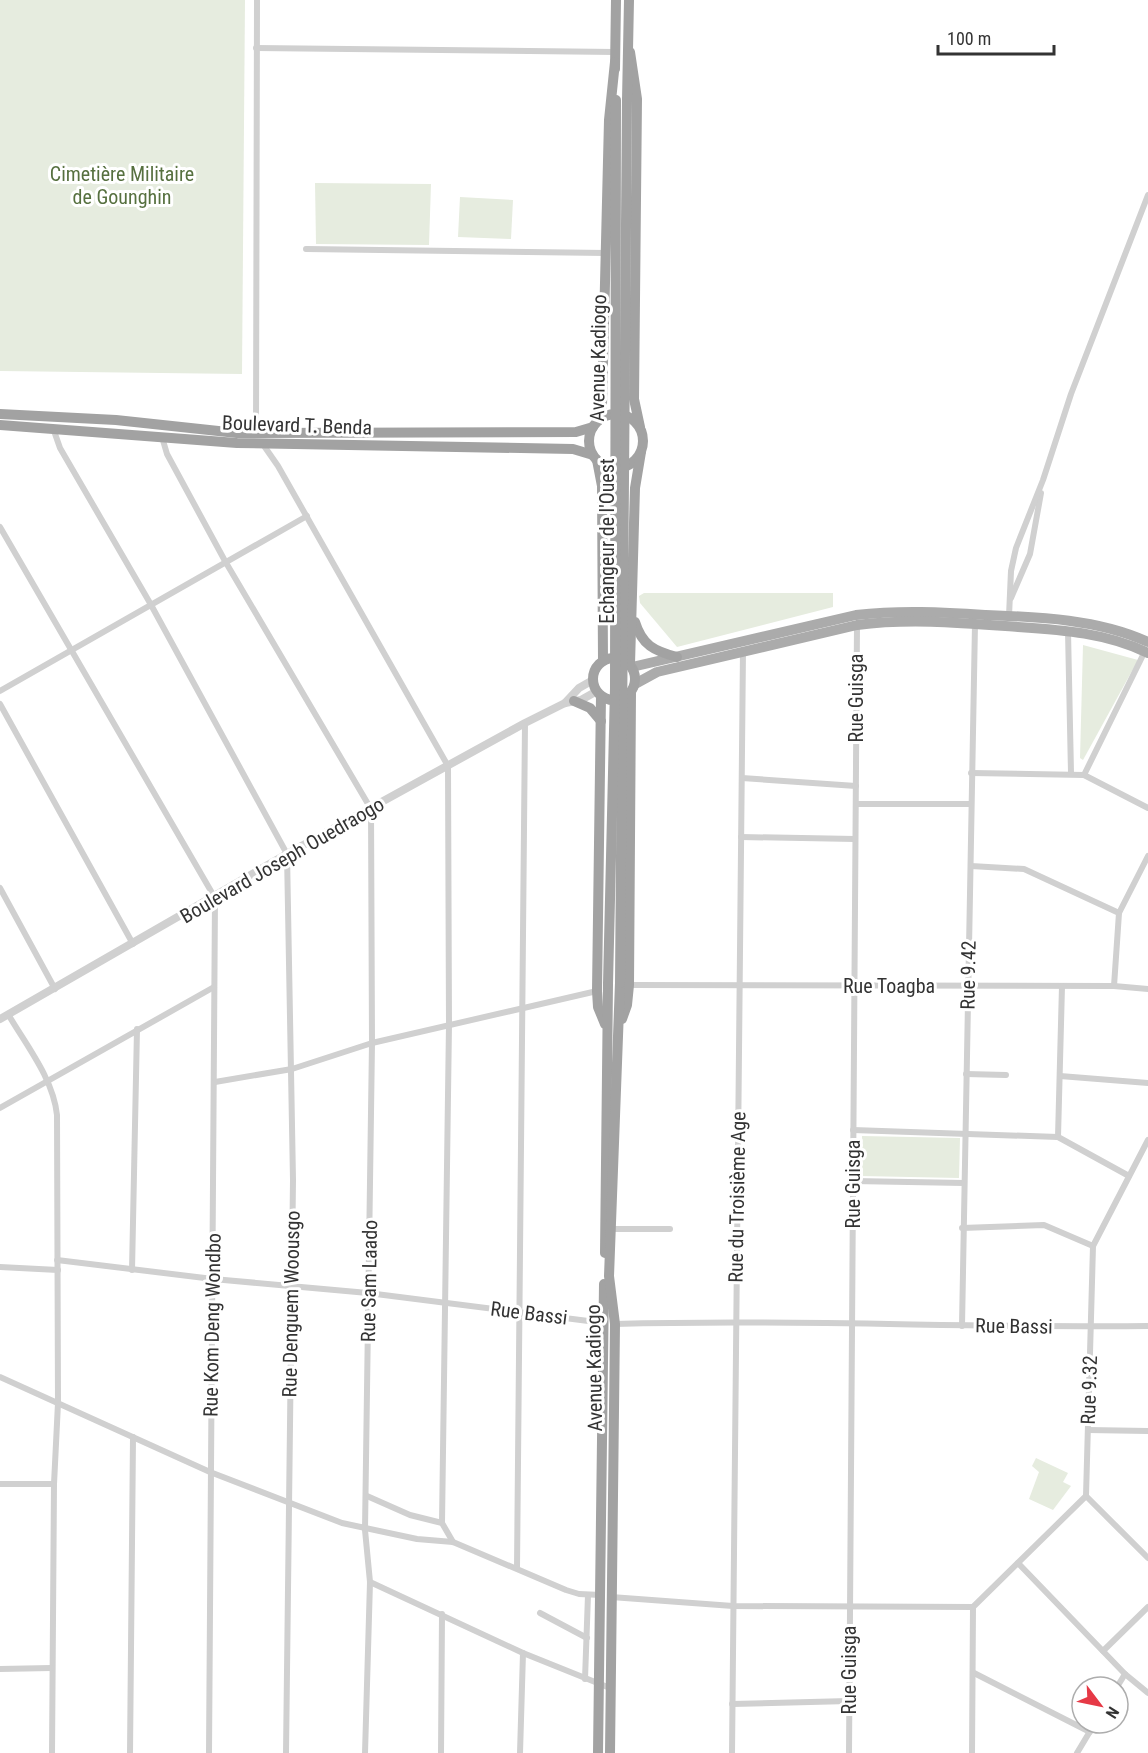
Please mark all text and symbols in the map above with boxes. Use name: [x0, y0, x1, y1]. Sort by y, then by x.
scale bar: [938, 18, 1054, 56]
text: 100 m: [947, 28, 991, 49]
park label: Cimetière Militaire de Gounghin: [50, 162, 194, 209]
street label: Avenue Kadiogo: [585, 294, 611, 422]
street label: Boulevard T. Benda: [222, 410, 372, 440]
street label: Echangeur de l'Ouest: [595, 458, 619, 624]
street label: Rue Guisga: [844, 654, 868, 742]
street label: Boulevard Joseph Ouedraogo: [176, 792, 388, 928]
street label: Rue 9.42: [955, 940, 981, 1010]
street label: Rue Toagba: [843, 974, 935, 998]
street label: Rue du Troisième Age: [724, 1111, 750, 1283]
street label: Rue Guisga: [841, 1140, 865, 1228]
street label: Rue Denguem Woousgo: [277, 1210, 305, 1398]
street label: Rue Sam Laado: [356, 1220, 382, 1342]
street label: Rue Kom Deng Wondbo: [198, 1233, 226, 1417]
street label: Rue Bassi: [489, 1296, 569, 1330]
street label: Avenue Kadiogo: [581, 1304, 607, 1432]
street label: Rue Bassi: [975, 1313, 1053, 1339]
street label: Rue 9.32: [1076, 1355, 1102, 1425]
street label: Rue Guisga: [837, 1626, 861, 1714]
north arrow: [1070, 1675, 1130, 1735]
text: N: [1102, 1703, 1123, 1722]

